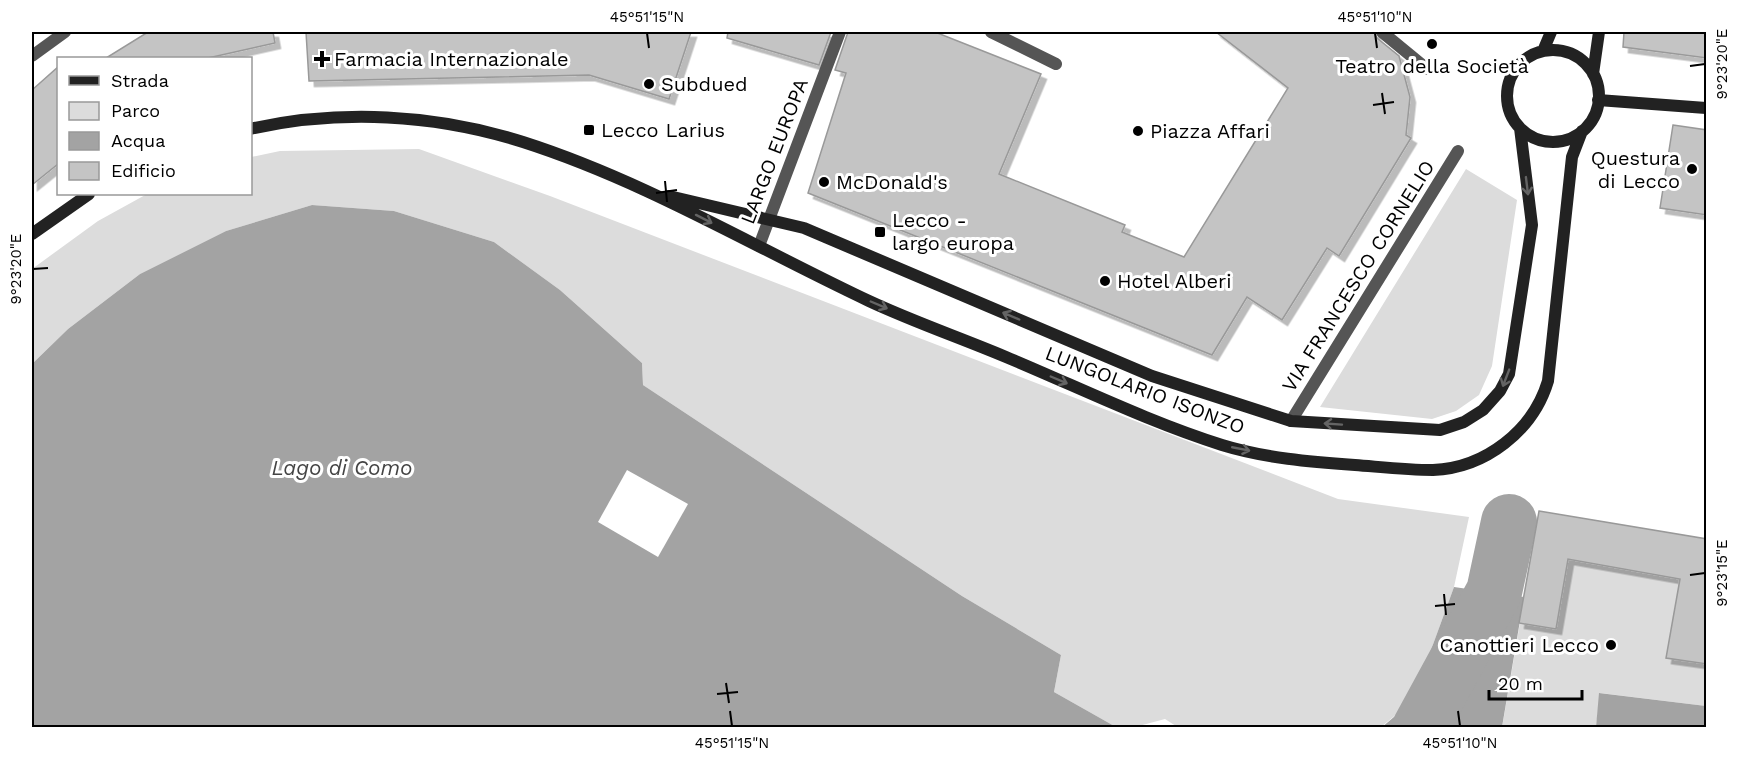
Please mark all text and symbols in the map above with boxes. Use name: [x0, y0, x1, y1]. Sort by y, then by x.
text: 45°51'15"N: [610, 8, 684, 26]
text: 45°51'10"N: [1337, 8, 1413, 26]
text: 9°23'20"E: [1713, 29, 1731, 99]
marker: Teatro della Società: [1425, 37, 1439, 51]
place label: Farmacia Internazionale: [334, 47, 568, 71]
marker: Farmacia Internazionale: [315, 52, 329, 66]
place label: Teatro della Società: [1335, 54, 1529, 78]
legend: [57, 57, 252, 195]
text: Strada: [111, 70, 169, 91]
place label: Subdued: [661, 72, 748, 96]
street label: LARGO EUROPA: [735, 75, 813, 227]
marker: Subdued: [642, 77, 656, 91]
text: Parco: [111, 100, 160, 121]
place label: Lecco Larius: [601, 118, 725, 142]
place label: Piazza Affari: [1150, 119, 1270, 143]
marker: Lecco Larius: [582, 123, 596, 137]
marker: Piazza Affari: [1131, 124, 1145, 138]
text: Acqua: [111, 130, 165, 151]
place label: Questura di Lecco: [1591, 146, 1680, 193]
street label: VIA FRANCESCO CORNELIO: [1277, 156, 1439, 396]
text: Edificio: [111, 160, 176, 181]
marker: Questura di Lecco: [1685, 162, 1699, 176]
place label: McDonald's: [836, 170, 948, 194]
marker: McDonald's: [817, 175, 831, 189]
one-way arrow: [1521, 175, 1532, 195]
place label: Lecco - largo europa: [892, 208, 1014, 255]
one-way arrow: [695, 213, 713, 225]
marker: Lecco - largo europa: [873, 225, 887, 239]
text: 9°23'20"E: [7, 234, 25, 304]
place label: Hotel Alberi: [1117, 269, 1232, 293]
marker: Hotel Alberi: [1098, 274, 1112, 288]
one-way arrow: [869, 300, 887, 312]
one-way arrow: [1002, 310, 1021, 321]
street label: LUNGOLARIO ISONZO: [1042, 341, 1248, 439]
one-way arrow: [1500, 368, 1511, 387]
one-way arrow: [1049, 375, 1068, 386]
one-way arrow: [1324, 419, 1344, 430]
one-way arrow: [1231, 444, 1250, 455]
water label: Lago di Como: [271, 455, 413, 480]
text: 9°23'15"E: [1713, 539, 1731, 607]
place label: Canottieri Lecco: [1440, 633, 1599, 657]
marker: Canottieri Lecco: [1604, 638, 1618, 652]
scale bar: [1489, 663, 1582, 701]
text: 20 m: [1498, 673, 1543, 694]
text: 45°51'15"N: [695, 734, 769, 752]
text: 45°51'10"N: [1422, 734, 1498, 752]

